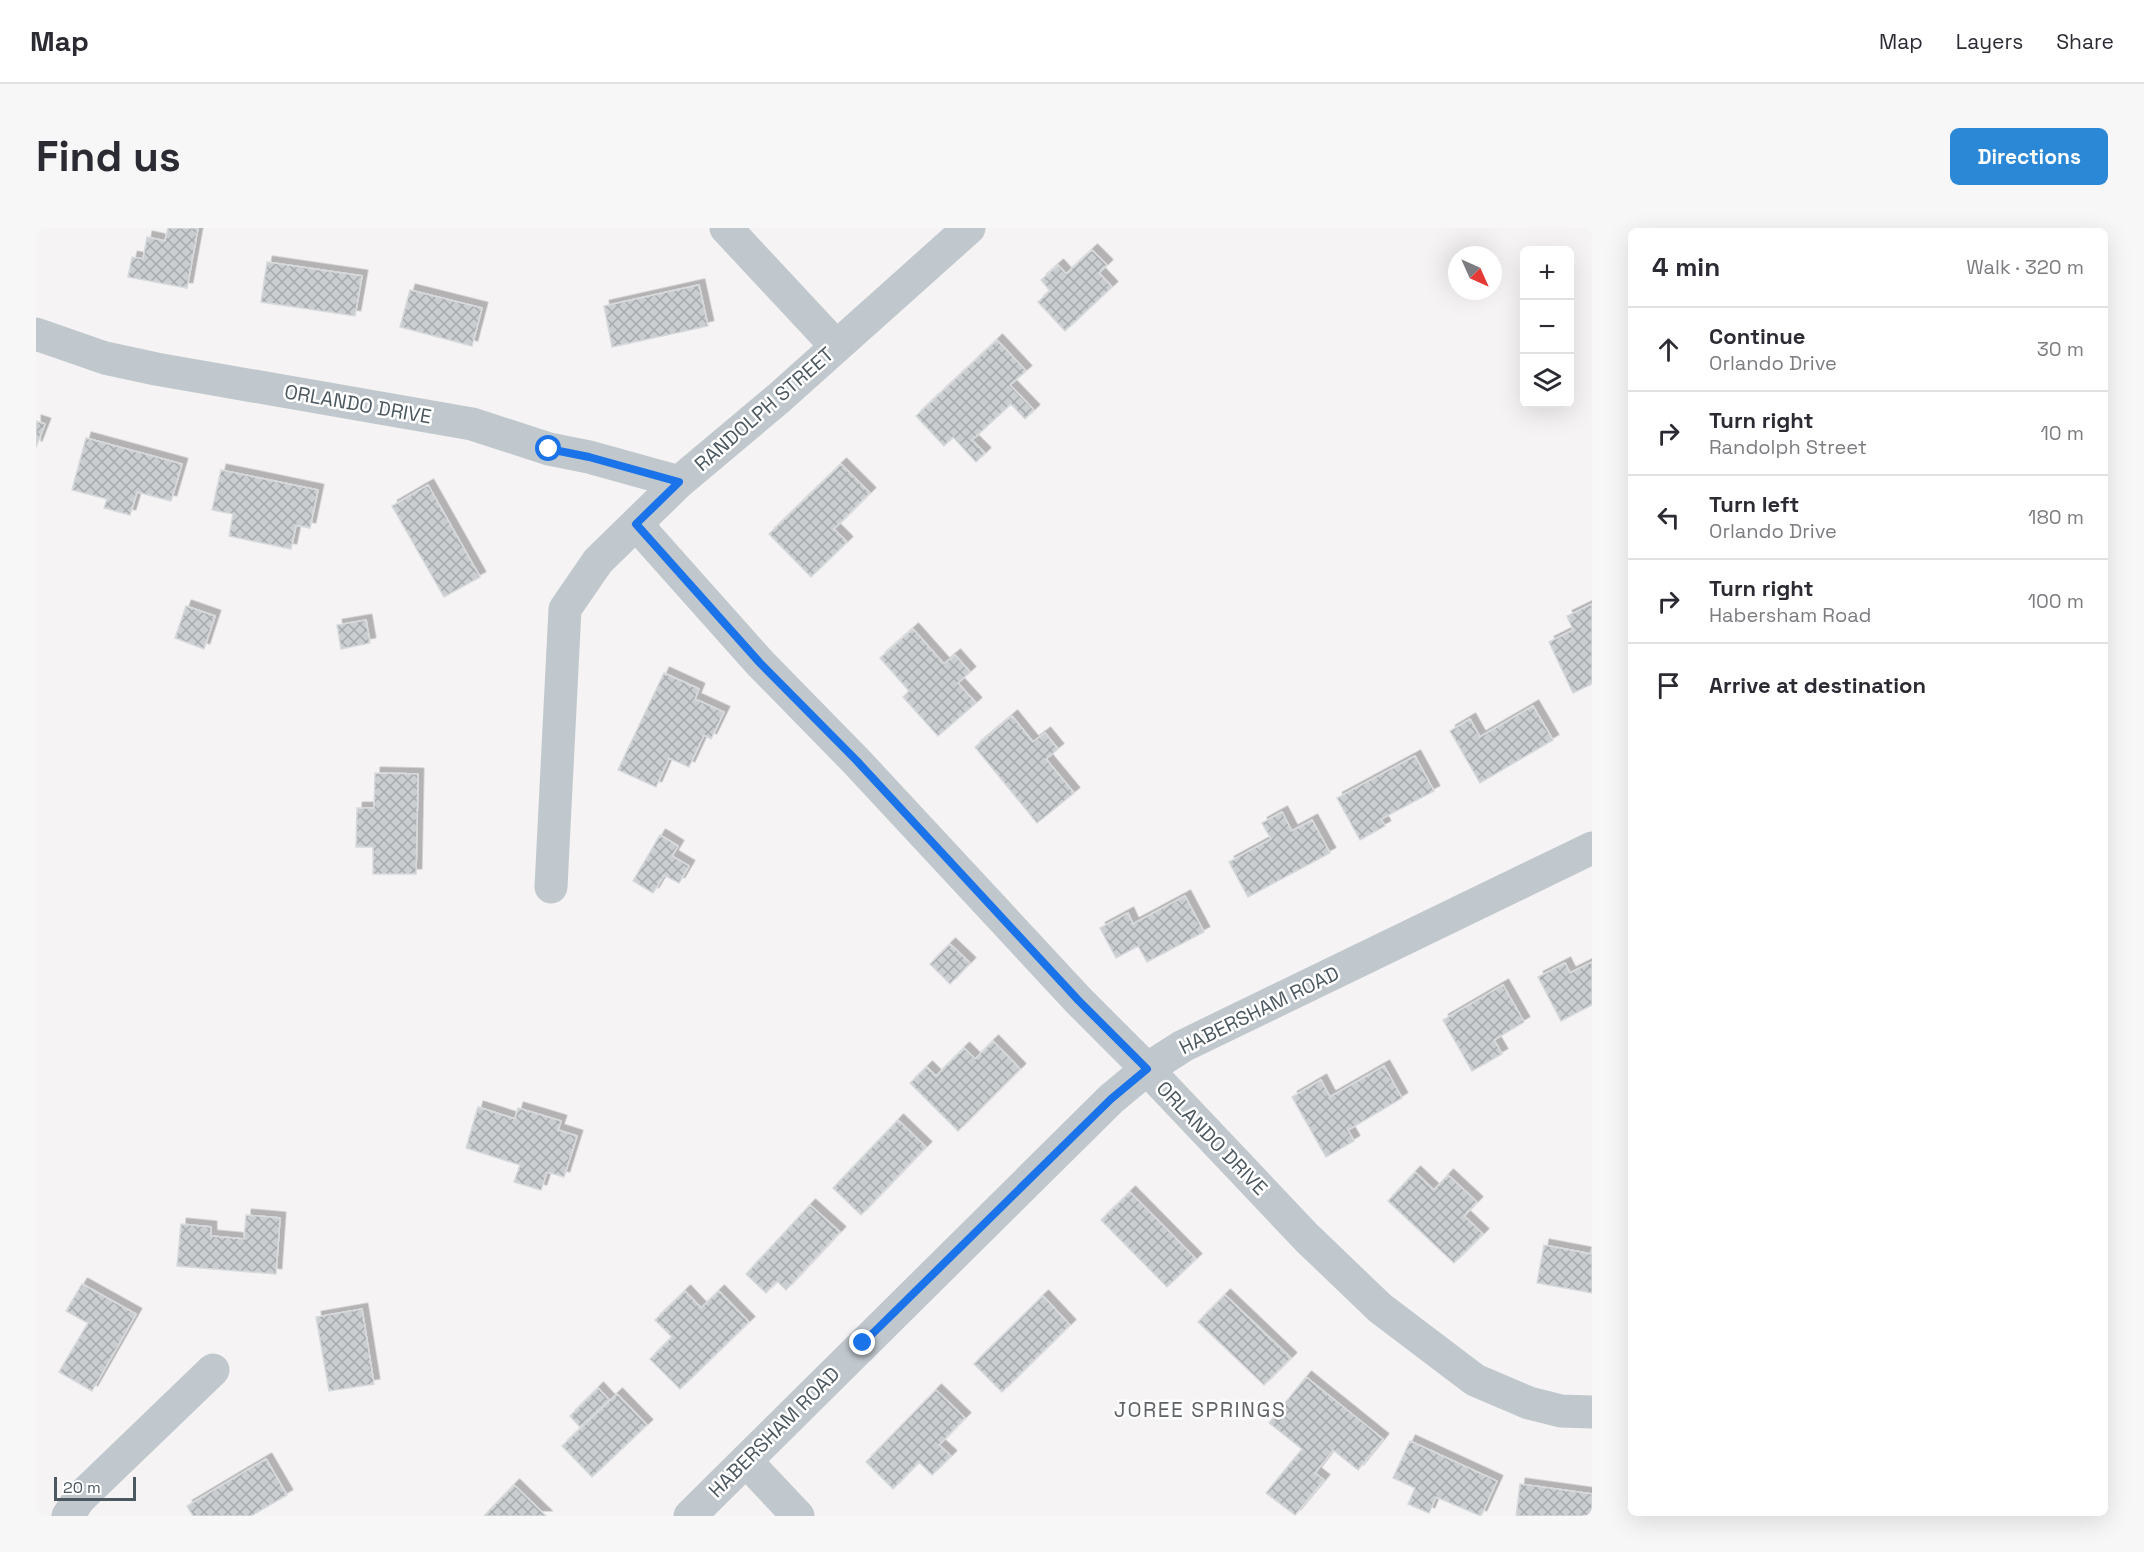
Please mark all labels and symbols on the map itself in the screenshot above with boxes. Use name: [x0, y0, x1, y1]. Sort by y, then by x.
north arrow: [1448, 246, 1502, 300]
street label: RANDOLPH STREET: [689, 341, 839, 477]
street label: ORLANDO DRIVE: [282, 378, 434, 430]
route start: [535, 435, 561, 461]
street label: HABERSHAM ROAD: [1175, 960, 1343, 1060]
street label: ORLANDO DRIVE: [1151, 1075, 1273, 1201]
route end: [849, 1329, 875, 1355]
street label: HABERSHAM ROAD: [703, 1361, 845, 1503]
district label: JOREE SPRINGS: [1114, 1396, 1286, 1423]
scale bar: [54, 1474, 136, 1502]

